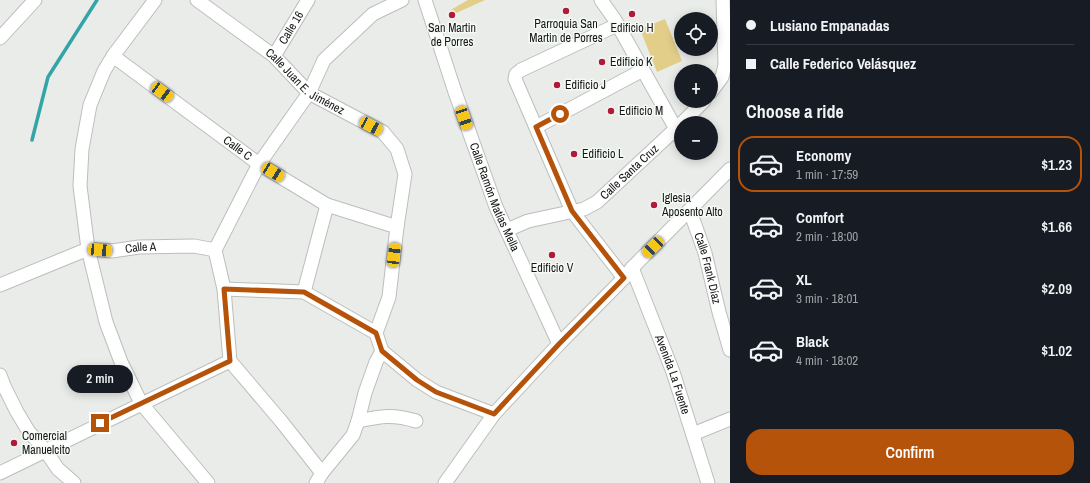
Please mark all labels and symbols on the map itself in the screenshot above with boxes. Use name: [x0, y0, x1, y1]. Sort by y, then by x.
marker: Parroquia San Martin de Porres: [561, 6, 571, 16]
street label: Calle 16: [275, 8, 307, 47]
marker: Edificio H: [627, 9, 637, 19]
marker: San Martin de Porres: [447, 10, 457, 20]
place label: Parroquia San Martin de Porres: [529, 16, 603, 46]
place label: San Martin de Porres: [428, 20, 476, 50]
place label: Edificio H: [610, 20, 654, 36]
street label: Calle Juan E. Jiménez: [262, 45, 347, 118]
place label: Edificio K: [610, 54, 653, 70]
marker: Edificio K: [597, 57, 607, 67]
place label: Edificio J: [565, 77, 606, 93]
car: [149, 80, 175, 104]
marker: Edificio J: [552, 80, 562, 90]
place label: Edificio M: [619, 103, 663, 119]
car: [454, 105, 474, 131]
route start: [551, 105, 569, 123]
marker: Edificio M: [606, 106, 616, 116]
car: [358, 115, 384, 137]
street label: Calle C: [220, 132, 255, 164]
street label: Calle Ramón Matías Mella: [466, 141, 524, 254]
street label: Calle Santa Cruz: [597, 141, 662, 203]
place label: Edificio L: [582, 146, 624, 162]
marker: Edificio L: [569, 149, 579, 159]
car: [260, 161, 286, 183]
place label: Iglesia Aposento Alto: [661, 190, 723, 220]
marker: Iglesia Aposento Alto: [649, 200, 659, 210]
street label: Calle Frank Díaz: [690, 230, 725, 306]
car: [640, 234, 666, 260]
street label: Calle A: [124, 239, 157, 257]
car: [387, 242, 401, 268]
car: [88, 243, 112, 257]
marker: Edificio V: [547, 250, 557, 260]
place label: Edificio V: [531, 260, 574, 276]
street label: Avenida La Fuente: [651, 331, 694, 416]
callout: 2 min: [67, 365, 133, 393]
route end: [91, 414, 109, 432]
place label: Comercial Manuelcito: [22, 428, 70, 458]
marker: Comercial Manuelcito: [9, 438, 19, 448]

